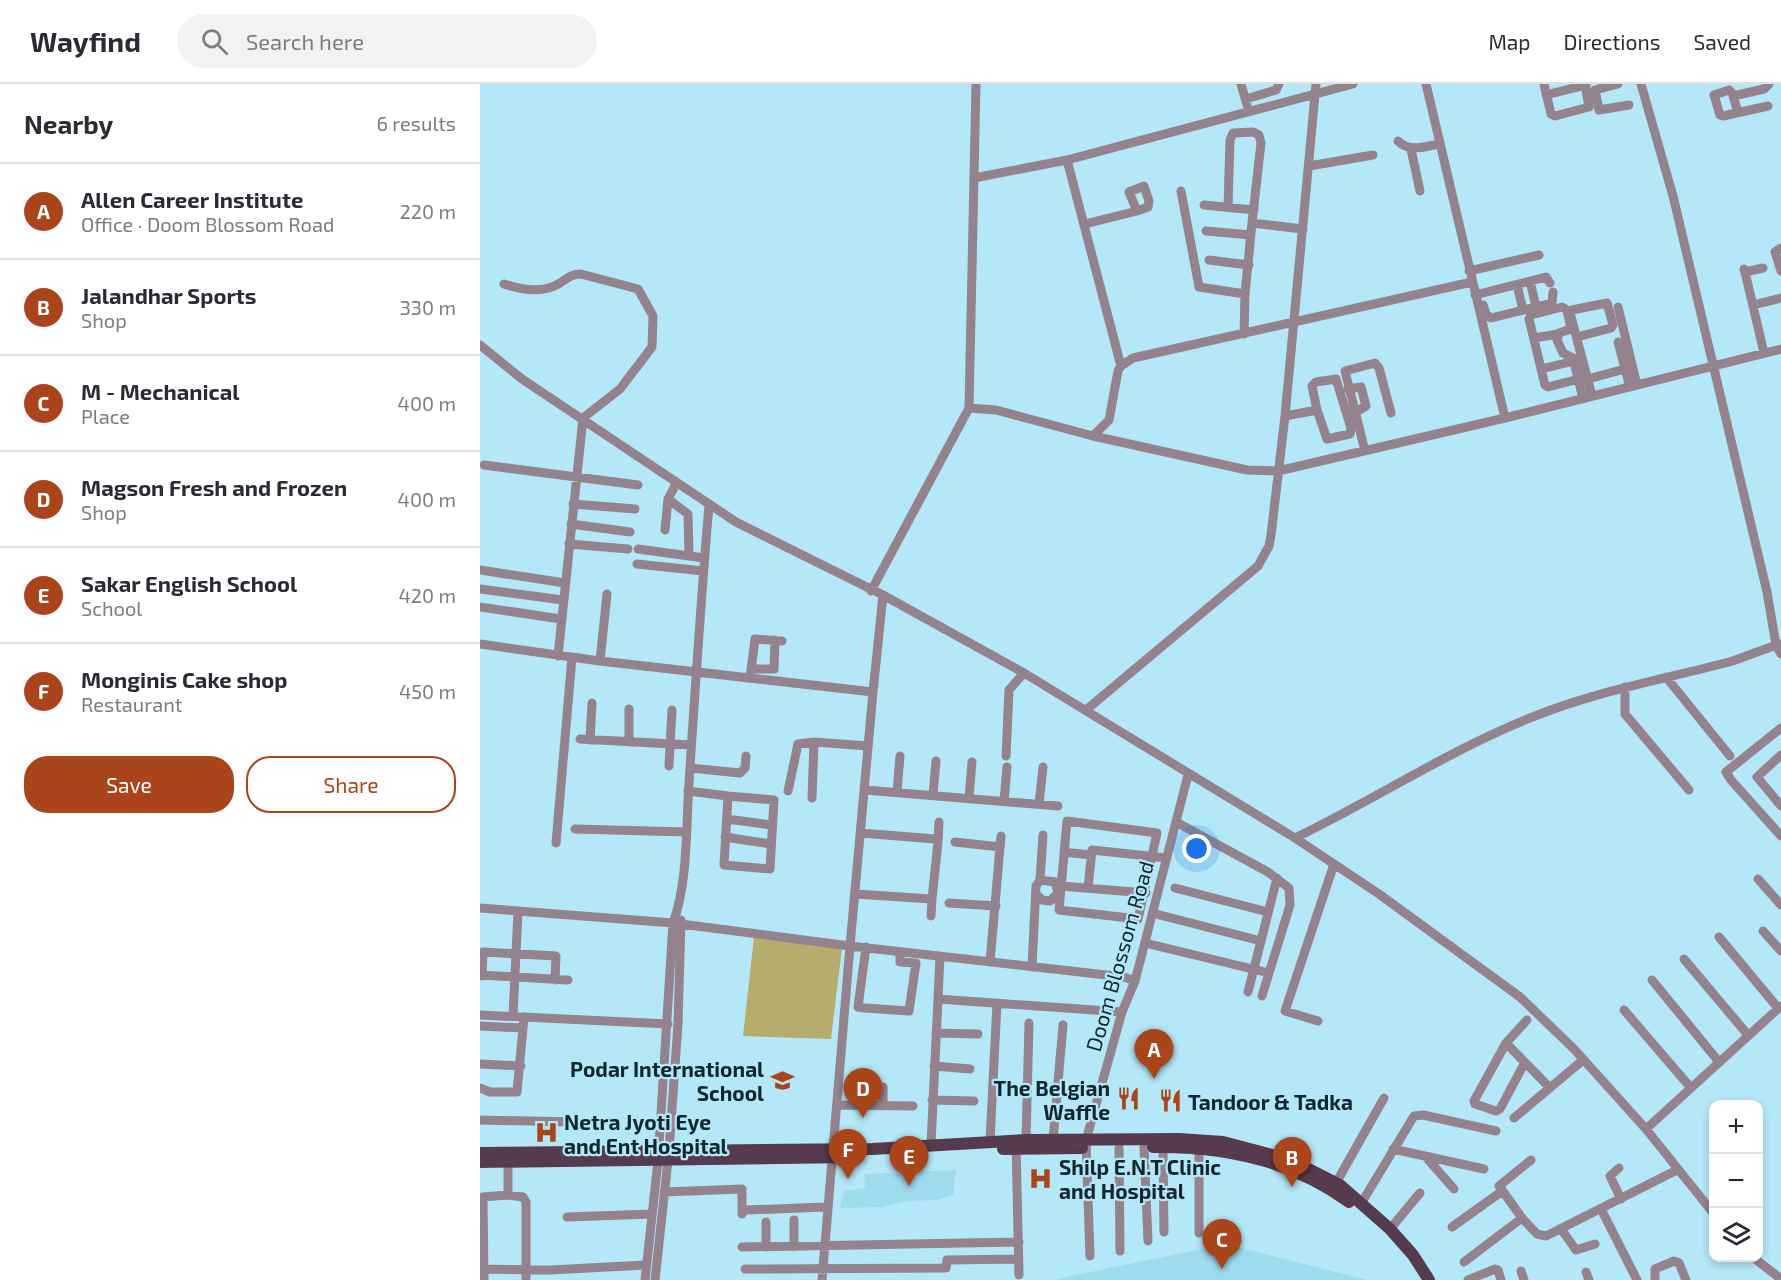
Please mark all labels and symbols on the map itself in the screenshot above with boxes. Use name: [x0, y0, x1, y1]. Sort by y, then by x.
your location: [1182, 834, 1211, 863]
street label: Doom Blossom Road: [1080, 858, 1158, 1054]
pin: A: [1134, 1030, 1174, 1079]
place label: Podar International School: [570, 1056, 764, 1105]
school or university icon: Podar International School: [769, 1067, 795, 1093]
pin: D: [844, 1068, 883, 1118]
place label: The Belgian Waffle: [994, 1075, 1110, 1124]
restaurant icon: The Belgian Waffle: [1115, 1086, 1141, 1112]
restaurant icon: Tandoor & Tadka: [1157, 1088, 1183, 1114]
place label: Tandoor & Tadka: [1188, 1089, 1353, 1114]
place label: Netra Jyoti Eye and Ent Hospital: [564, 1109, 728, 1158]
hospital icon: Netra Jyoti Eye and Ent Hospital: [533, 1120, 559, 1146]
pin: F: [828, 1130, 868, 1179]
pin: E: [890, 1136, 928, 1186]
pin: B: [1272, 1138, 1312, 1187]
place label: Shilp E.N.T Clinic and Hospital: [1059, 1154, 1221, 1203]
hospital icon: Shilp E.N.T Clinic and Hospital: [1028, 1165, 1054, 1191]
pin: C: [1202, 1220, 1242, 1269]

